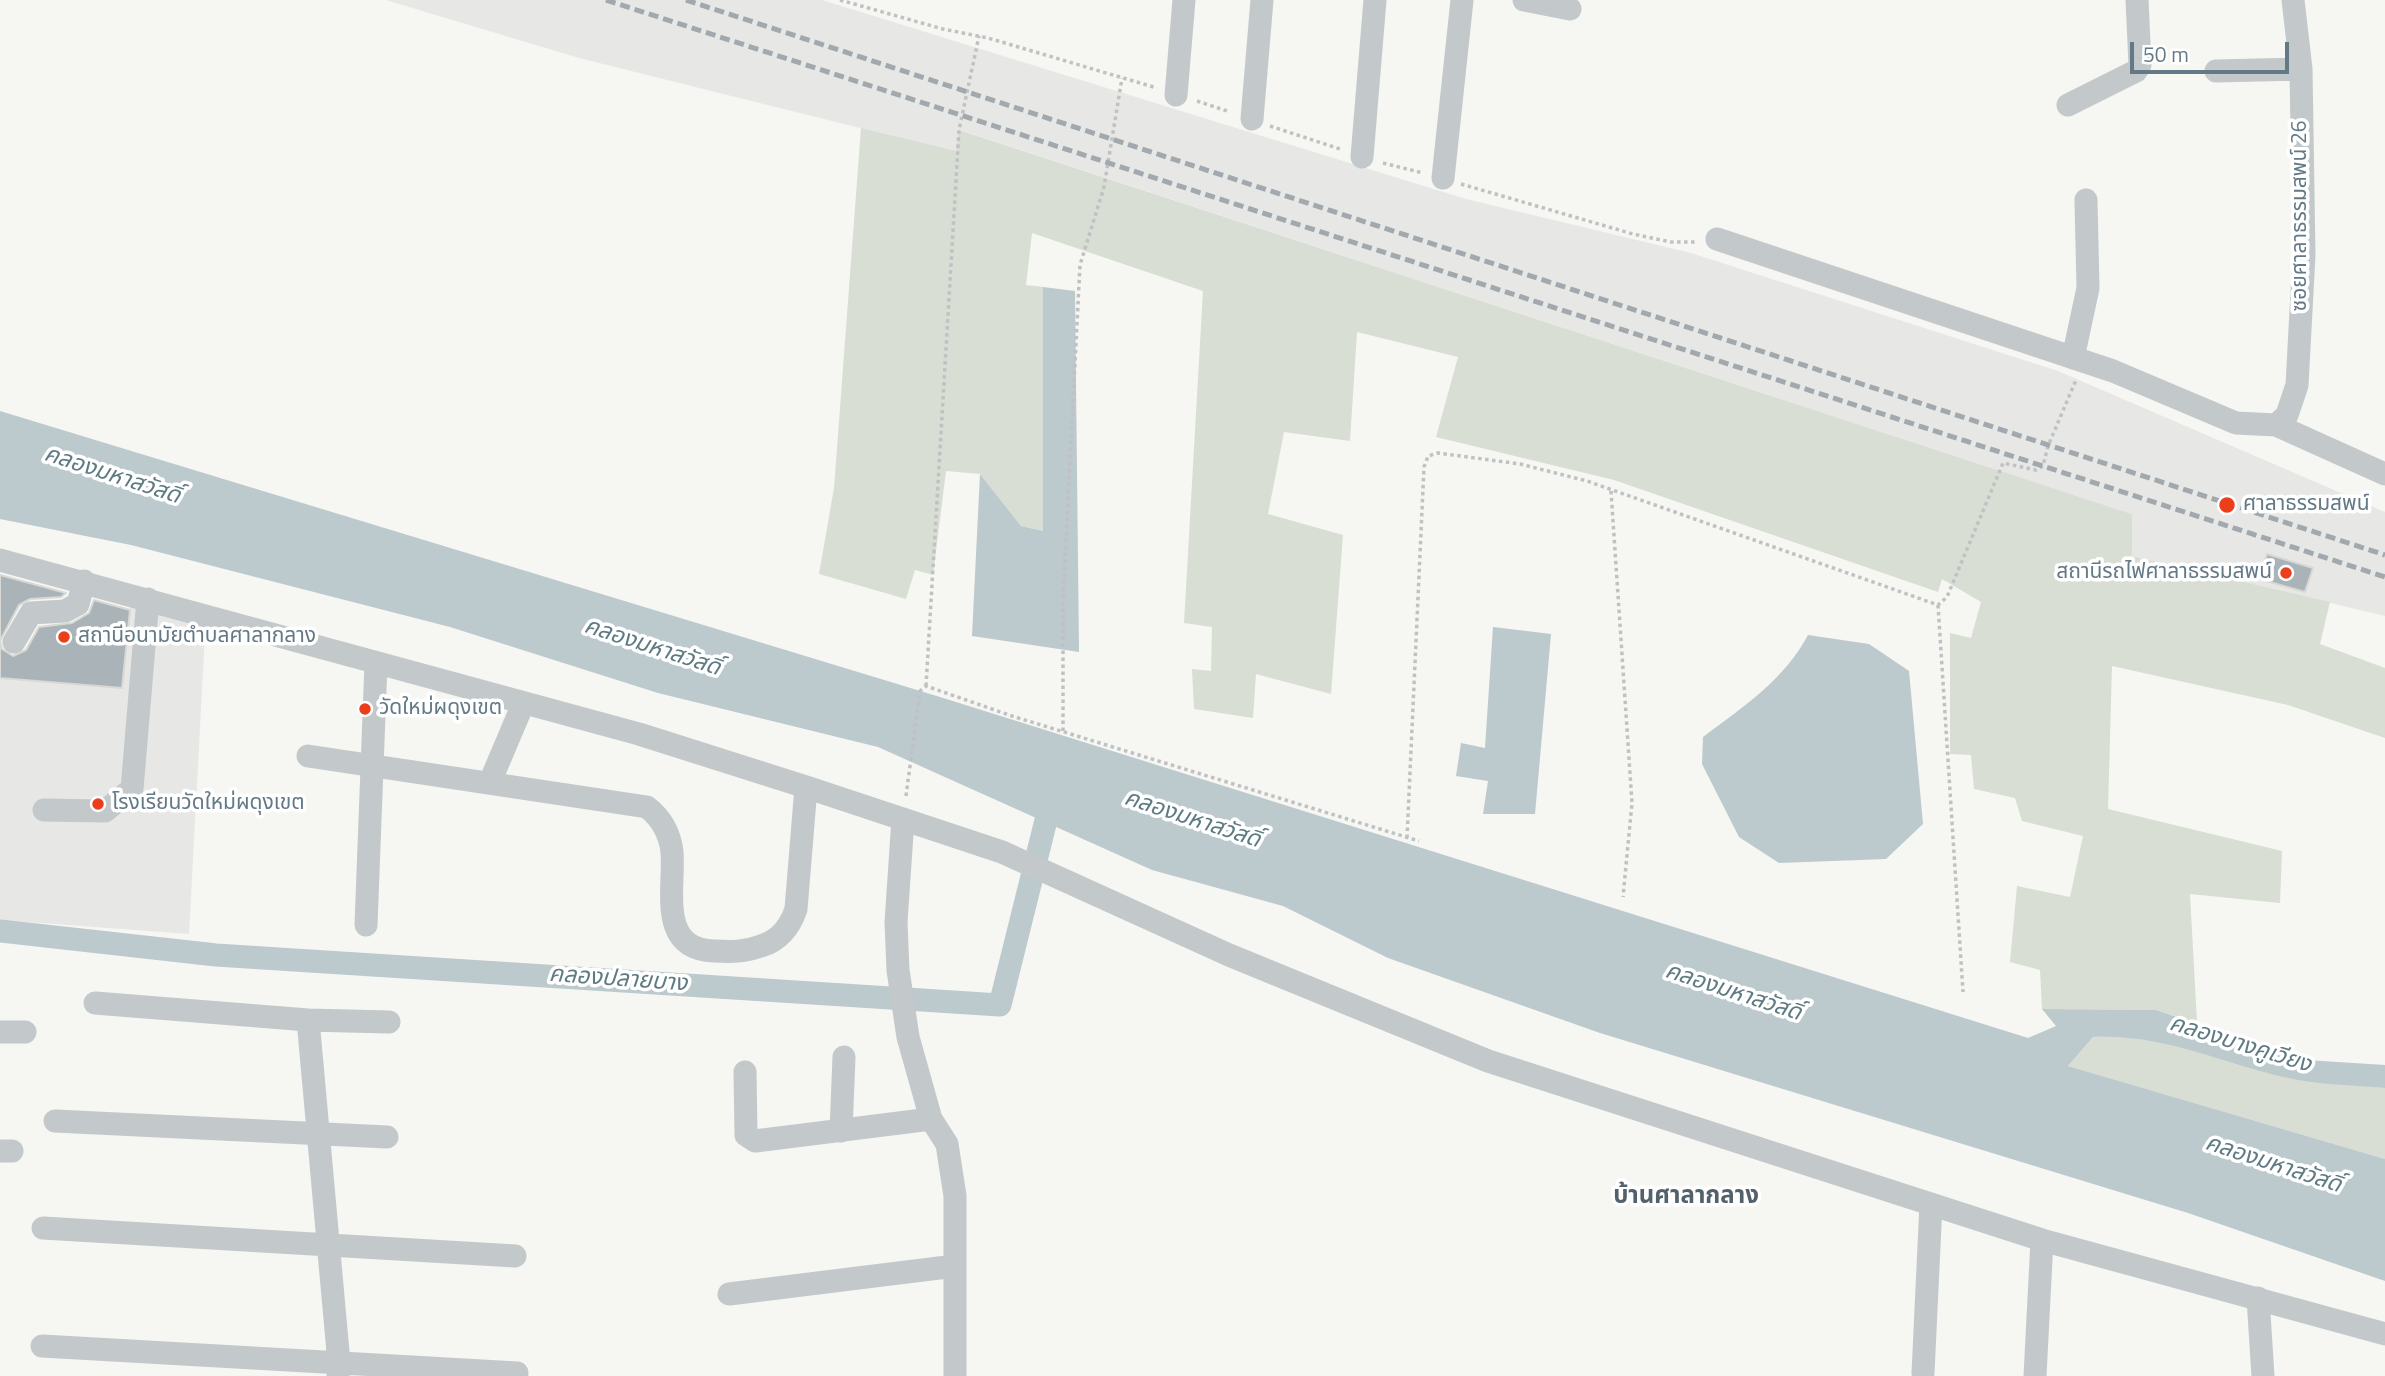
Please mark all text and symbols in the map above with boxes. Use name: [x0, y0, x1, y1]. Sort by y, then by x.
scale bar: [2133, 28, 2292, 72]
text: 50 m: [2143, 38, 2189, 70]
street label: ซอยศาลาธรรมสพน์ 26: [2288, 121, 2314, 311]
water label: คลองมหาสวัสดิ์: [40, 441, 184, 511]
place label: ศาลาธรรมสพน์: [2243, 492, 2370, 518]
marker: ศาลาธรรมสพน์: [2217, 495, 2237, 515]
place label: สถานีรถไฟศาลาธรรมสพน์: [2056, 560, 2272, 586]
marker: สถานีรถไฟศาลาธรรมสพน์: [2278, 565, 2294, 581]
water label: คลองมหาสวัสดิ์: [580, 613, 724, 683]
place label: สถานีอนามัยตำบลศาลากลาง: [78, 624, 316, 650]
marker: สถานีอนามัยตำบลศาลากลาง: [56, 629, 72, 645]
place label: วัดใหม่ผดุงเขต: [379, 696, 502, 722]
marker: วัดใหม่ผดุงเขต: [357, 701, 373, 717]
water label: คลองมหาสวัสดิ์: [1120, 785, 1264, 855]
place label: โรงเรียนวัดใหม่ผดุงเขต: [112, 791, 305, 817]
marker: โรงเรียนวัดใหม่ผดุงเขต: [90, 796, 106, 812]
water label: คลองมหาสวัสดิ์: [1661, 958, 1805, 1028]
water label: คลองปลายบาง: [548, 961, 688, 999]
water label: คลองบางคูเวียง: [2166, 1010, 2314, 1080]
water label: คลองมหาสวัสดิ์: [2201, 1130, 2345, 1200]
district label: บ้านศาลากลาง: [1613, 1183, 1759, 1211]

